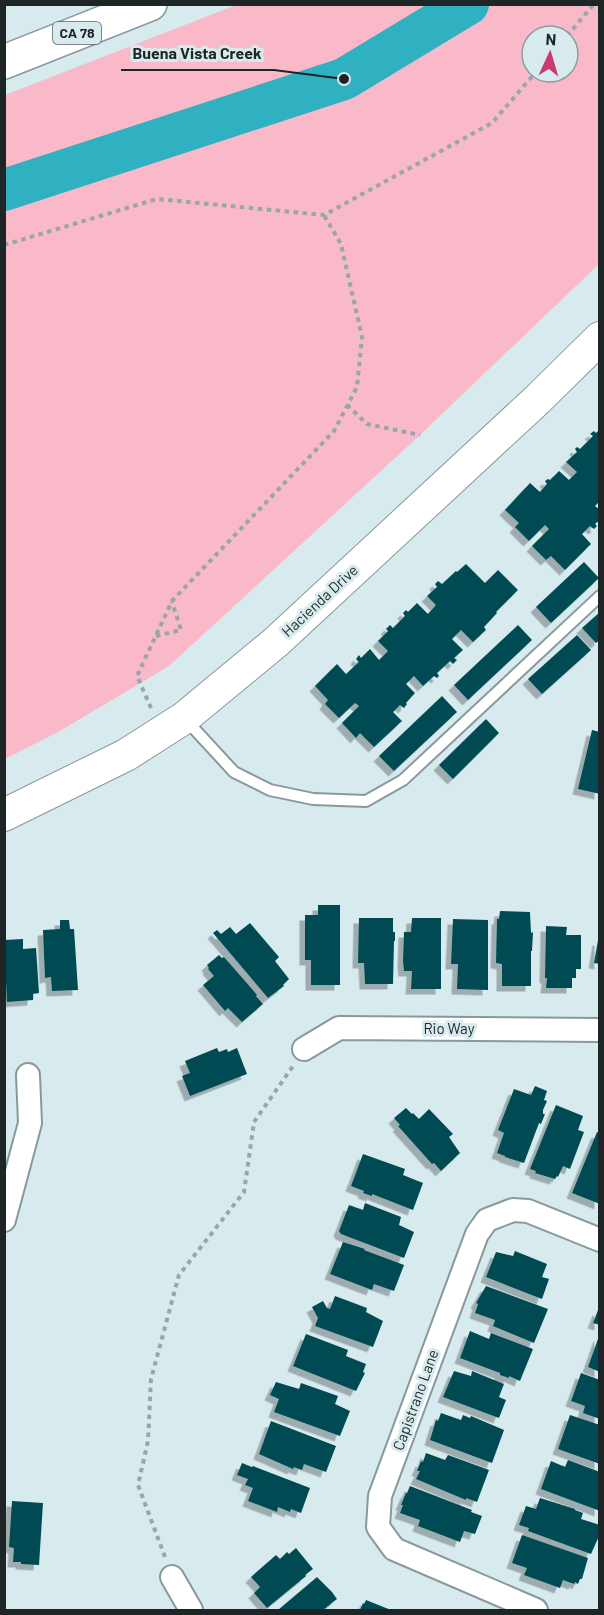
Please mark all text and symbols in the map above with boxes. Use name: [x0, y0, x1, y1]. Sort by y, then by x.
road number: CA 78: [53, 22, 101, 44]
north arrow: [520, 24, 580, 84]
text: N: [545, 29, 557, 48]
callout: Buena Vista Creek: [121, 36, 274, 70]
text: Buena Vista Creek: [132, 43, 262, 62]
street label: Hacienda Drive: [278, 560, 361, 640]
street label: Rio Way: [423, 1019, 475, 1037]
street label: Capistrano Lane: [389, 1347, 442, 1452]

